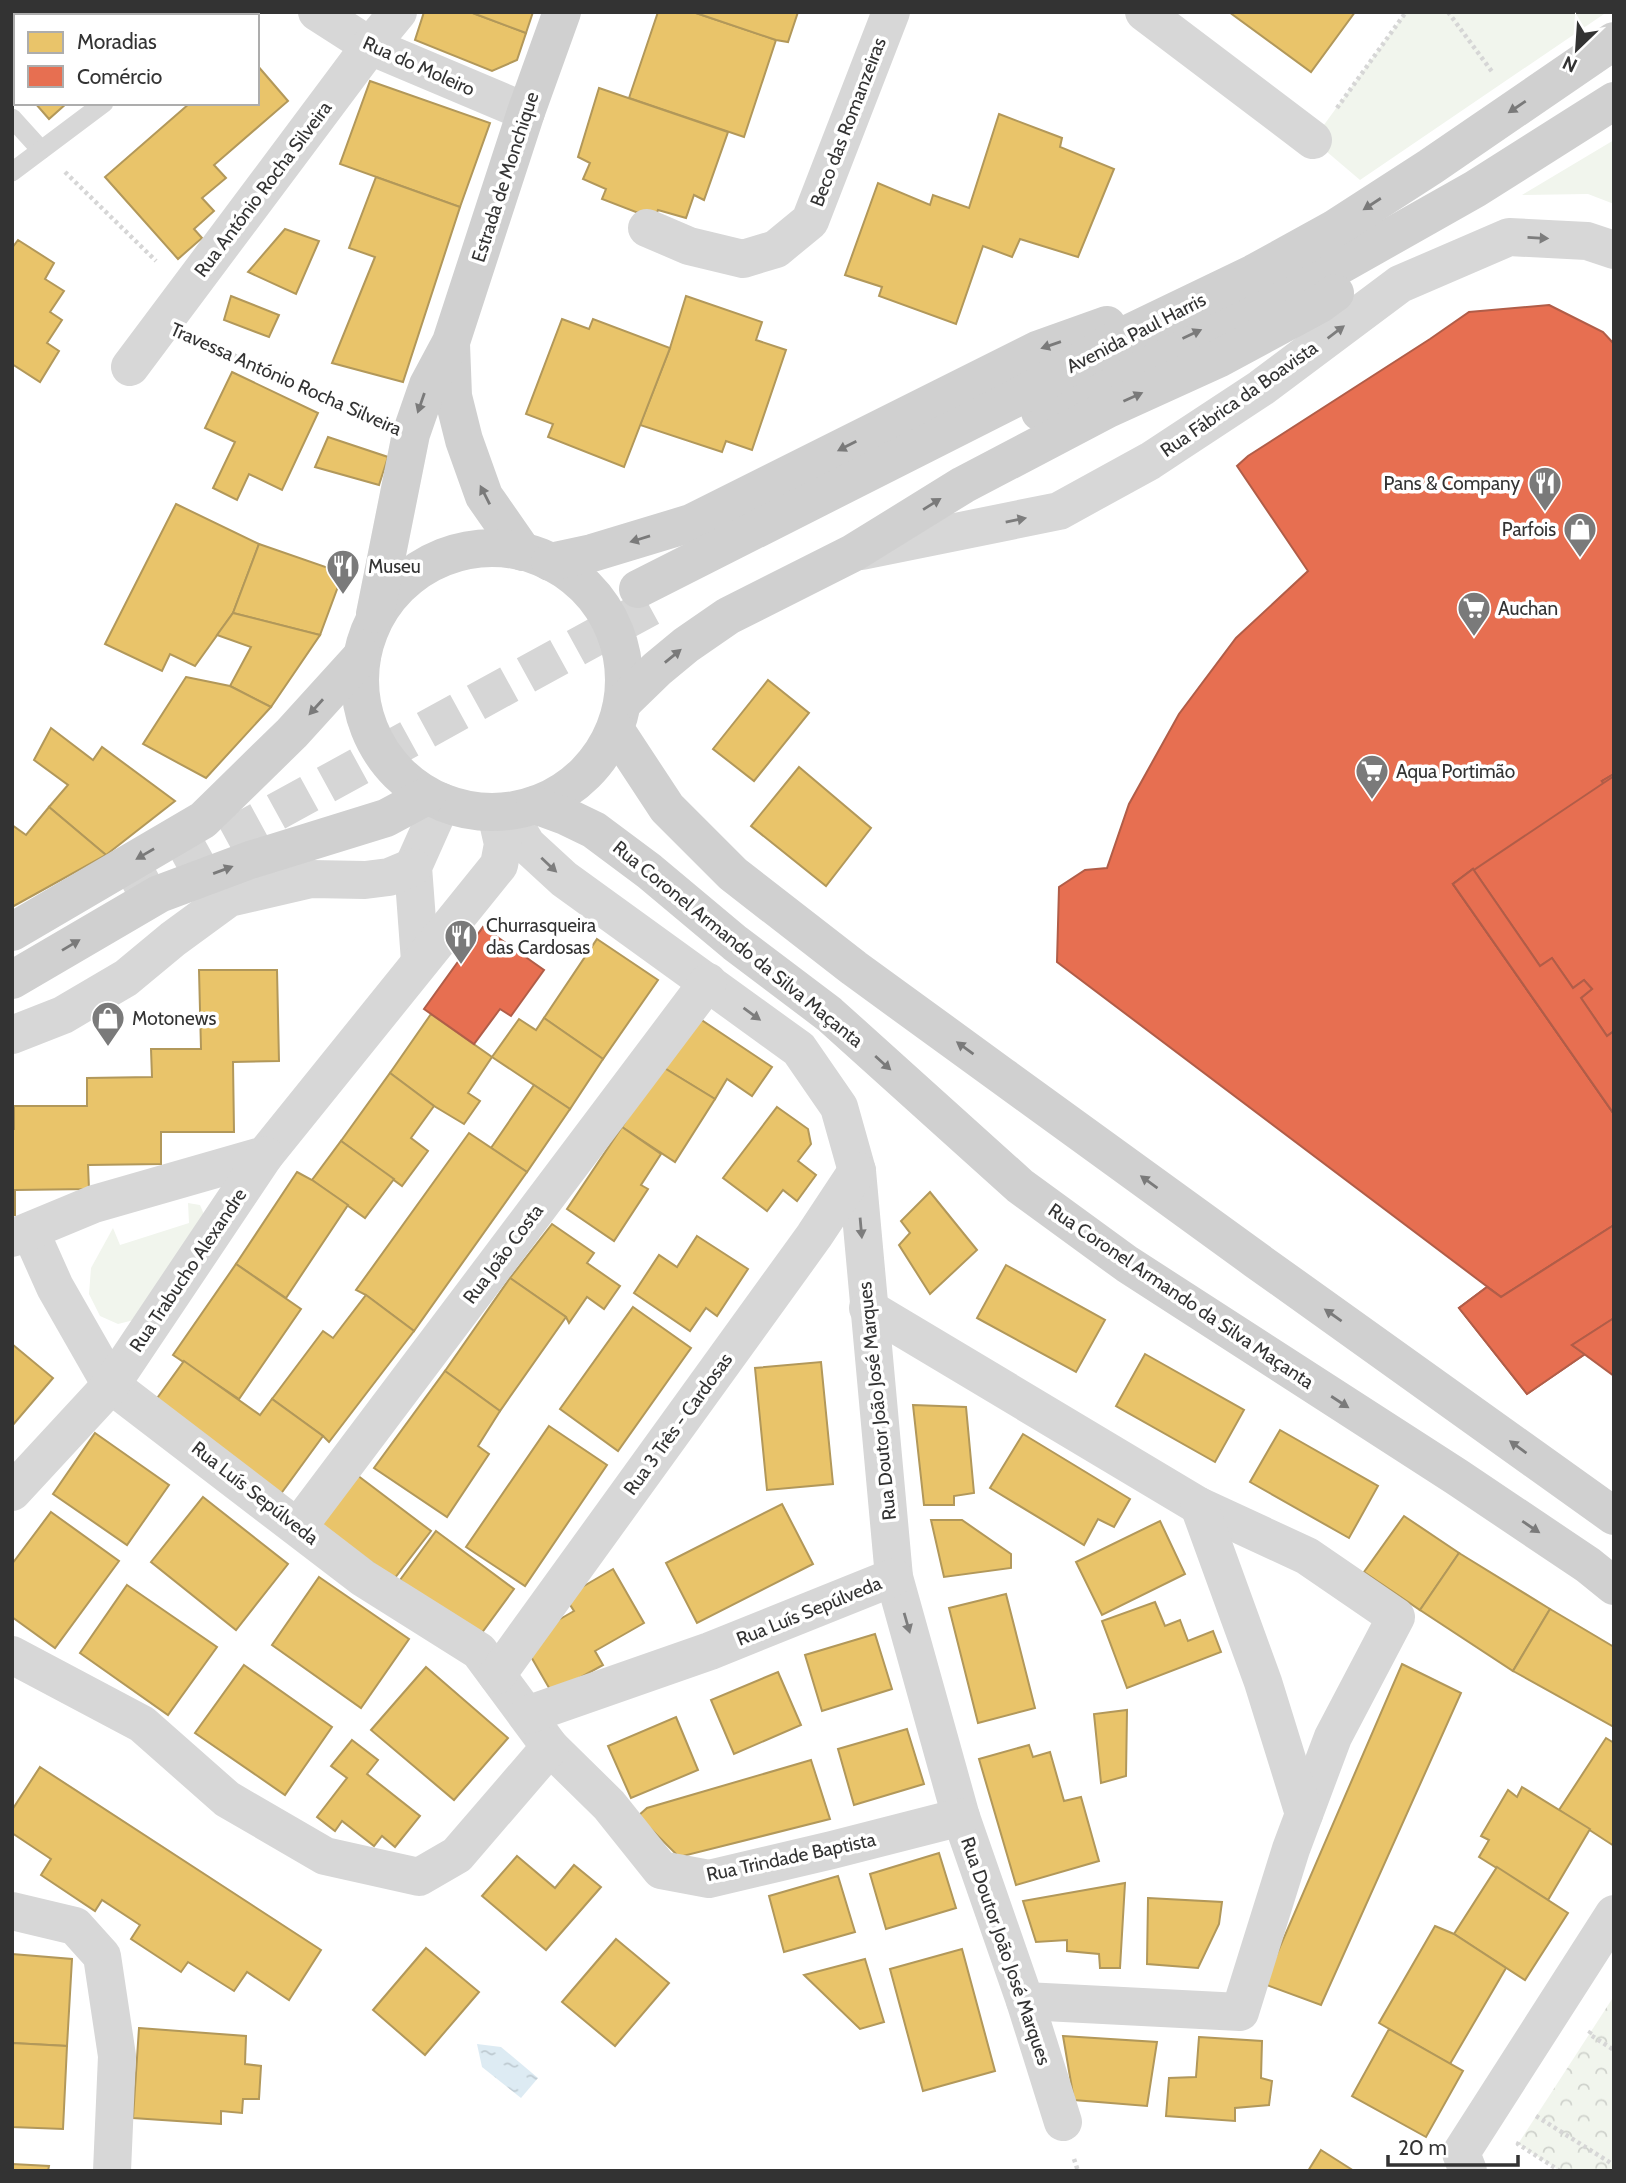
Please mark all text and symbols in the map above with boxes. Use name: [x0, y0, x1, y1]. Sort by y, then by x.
legend: [14, 14, 259, 105]
north arrow: [1542, 14, 1612, 84]
text: Moradias: [77, 29, 157, 54]
street label: Rua do Moleiro: [360, 31, 478, 101]
street label: Beco das Romanzeiras: [805, 34, 891, 210]
text: N: [1559, 51, 1581, 77]
text: Comércio: [77, 64, 162, 89]
street label: Estrada de Monchique: [467, 89, 543, 265]
street label: Rua António Rocha Silveira: [189, 97, 337, 281]
one-way arrow: [1508, 100, 1526, 114]
one-way arrow: [1363, 197, 1382, 210]
one-way arrow: [1527, 233, 1549, 244]
street label: Avenida Paul Harris: [1063, 288, 1210, 378]
street label: Travessa António Rocha Silveira: [167, 318, 405, 440]
one-way arrow: [1327, 325, 1345, 339]
one-way arrow: [1182, 328, 1202, 340]
street label: Rua Fábrica da Boavista: [1156, 336, 1322, 462]
one-way arrow: [1040, 340, 1061, 351]
one-way arrow: [1123, 391, 1143, 403]
one-way arrow: [416, 393, 427, 414]
one-way arrow: [837, 441, 857, 452]
restaurant icon: Pans & Company: [1526, 464, 1564, 513]
place label: Pans & Company: [1383, 472, 1520, 495]
one-way arrow: [479, 485, 491, 505]
one-way arrow: [923, 497, 942, 510]
shop icon: Parfois: [1561, 510, 1599, 559]
one-way arrow: [1005, 514, 1027, 525]
place label: Parfois: [1502, 518, 1556, 541]
one-way arrow: [629, 534, 650, 544]
restaurant icon: Museu: [324, 547, 362, 596]
place label: Museu: [368, 555, 421, 578]
supermarket icon: Auchan: [1455, 589, 1493, 638]
place label: Auchan: [1498, 597, 1558, 620]
one-way arrow: [665, 649, 682, 664]
one-way arrow: [309, 698, 324, 715]
supermarket icon: Aqua Portimão: [1353, 752, 1391, 801]
place label: Aqua Portimão: [1396, 760, 1515, 783]
street label: Rua Coronel Armando da Silva Maçanta: [608, 836, 868, 1052]
one-way arrow: [135, 848, 155, 860]
one-way arrow: [540, 857, 557, 873]
one-way arrow: [212, 864, 233, 875]
place label: Churrasqueira das Cardosas: [486, 914, 596, 959]
restaurant icon: Churrasqueira das Cardosas: [442, 917, 480, 966]
one-way arrow: [61, 939, 80, 951]
shop icon: Motonews: [89, 999, 127, 1048]
place label: Motonews: [132, 1007, 216, 1030]
one-way arrow: [743, 1007, 761, 1021]
one-way arrow: [956, 1042, 974, 1056]
one-way arrow: [874, 1055, 892, 1071]
one-way arrow: [1140, 1175, 1158, 1189]
street label: Rua Trabucho Alexandre: [125, 1184, 251, 1356]
street label: Rua Coronel Armando da Silva Maçanta: [1044, 1198, 1318, 1394]
street label: Rua João Costa: [458, 1200, 548, 1308]
one-way arrow: [856, 1217, 867, 1239]
street label: Rua Doutor João José Marques: [853, 1280, 901, 1521]
one-way arrow: [1324, 1308, 1342, 1322]
street label: Rua 3 Três - Cardosas: [619, 1348, 737, 1500]
one-way arrow: [1331, 1395, 1350, 1408]
street label: Rua Luís Sepúlveda: [187, 1436, 323, 1550]
one-way arrow: [1509, 1441, 1527, 1455]
one-way arrow: [1521, 1520, 1540, 1533]
street label: Rua Luís Sepúlveda: [733, 1571, 885, 1651]
one-way arrow: [902, 1613, 912, 1634]
street label: Rua Trindade Baptista: [704, 1828, 878, 1886]
street label: Rua Doutor João José Marques: [956, 1834, 1056, 2068]
scale bar: [1388, 2124, 1518, 2168]
text: 20 m: [1398, 2135, 1447, 2160]

